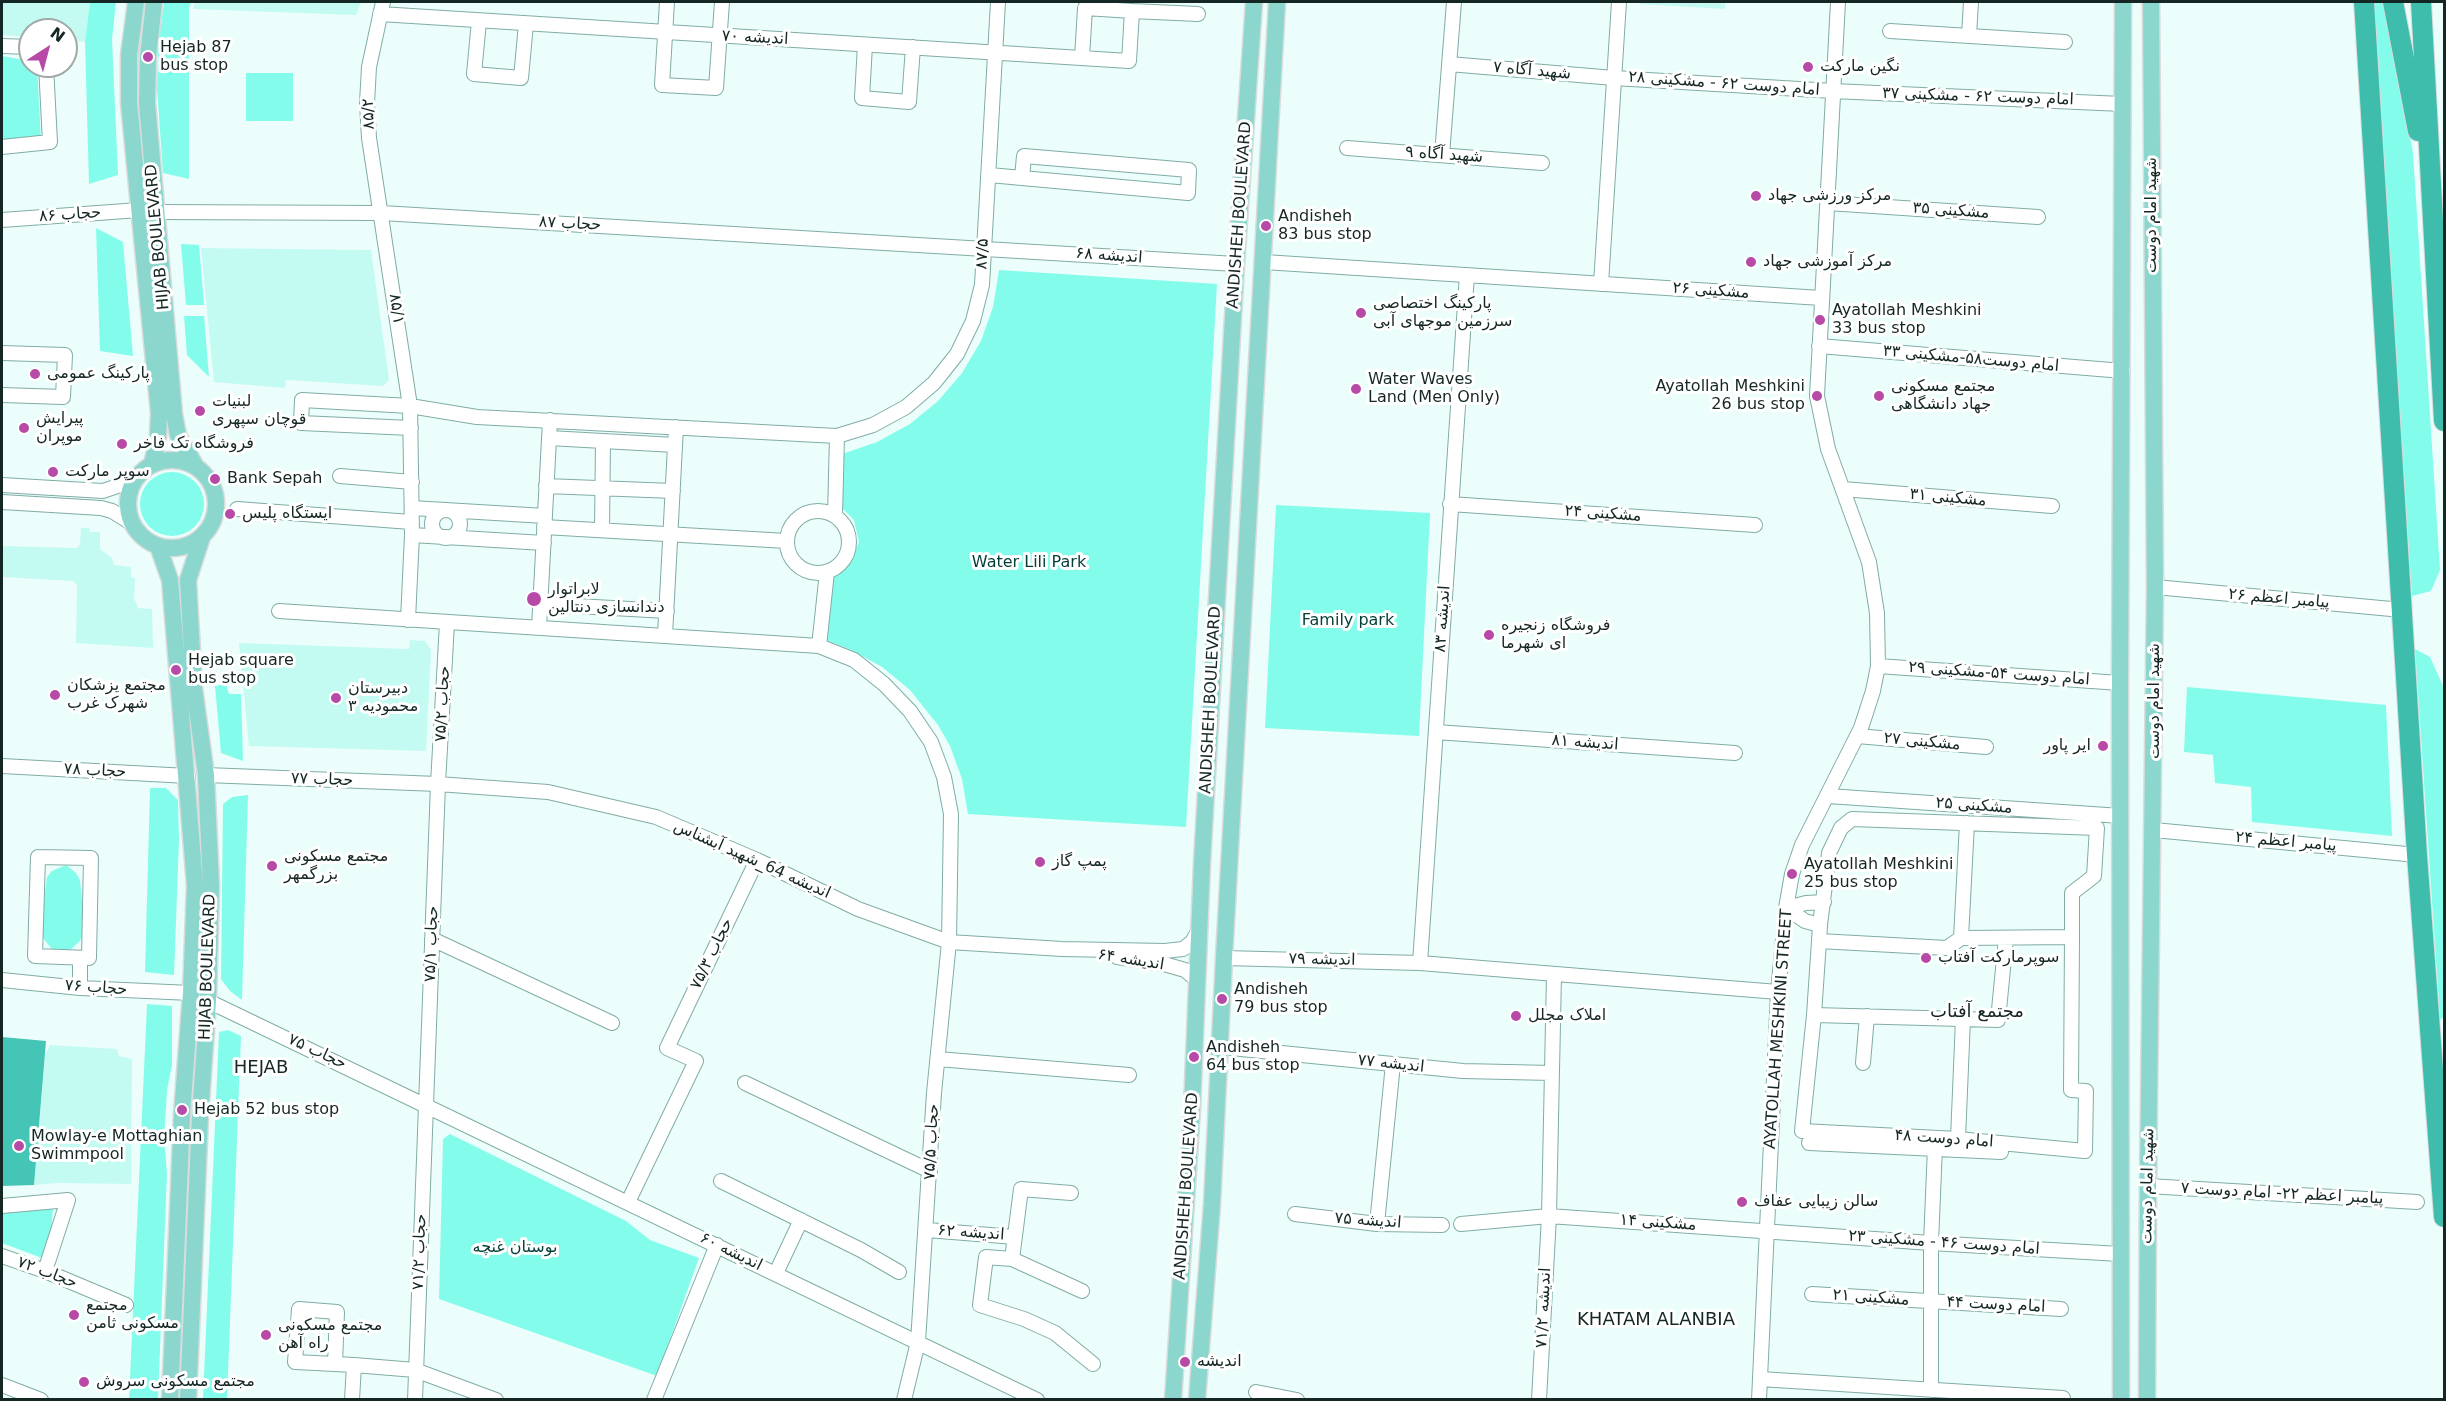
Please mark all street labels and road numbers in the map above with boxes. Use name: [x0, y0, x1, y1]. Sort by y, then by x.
street label: اندیشه ۷۰: [721, 27, 789, 49]
street label: شهید آگاه ۷: [1492, 58, 1572, 84]
street label: امام دوست ۶۲ - مشکینی ۲۸: [1628, 68, 1820, 100]
street label: امام دوست ۶۲ - مشکینی ۳۷: [1882, 84, 2074, 110]
street label: ۸۵/۲: [359, 98, 379, 130]
street label: ANDISHEH BOULEVARD: [1224, 121, 1256, 309]
street label: شهید آگاه ۹: [1404, 143, 1484, 167]
street label: شهید امام دوست: [2142, 157, 2162, 273]
street label: HIJAB BOULEVARD: [142, 163, 174, 311]
street label: مشکینی ۳۵: [1912, 199, 1990, 223]
street label: حجاب ۸۶: [38, 203, 102, 227]
street label: حجاب ۸۷: [538, 213, 602, 235]
street label: ۸۷/۵: [973, 238, 993, 270]
street label: اندیشه ۶۸: [1075, 244, 1143, 268]
street label: مشکینی ۲۶: [1672, 279, 1750, 303]
street label: ۸۵/۱: [384, 292, 408, 326]
street label: امام دوست۵۸-مشکینی ۳۳: [1882, 342, 2060, 376]
street label: مشکینی ۳۱: [1909, 485, 1987, 511]
street label: مشکینی ۲۴: [1564, 502, 1642, 526]
street label: اندیشه ۸۳: [1431, 585, 1455, 653]
street label: پیامبر اعظم ۲۶: [2228, 585, 2330, 613]
street label: ANDISHEH BOULEVARD: [1197, 606, 1225, 794]
street label: شهید امام دوست: [2145, 643, 2165, 759]
street label: امام دوست ۵۴-مشکینی ۲۹: [1908, 658, 2090, 690]
street label: حجاب ۷۵/۲: [431, 665, 455, 743]
street label: مشکینی ۲۷: [1883, 729, 1961, 755]
street label: اندیشه ۸۱: [1551, 731, 1619, 755]
street label: حجاب ۷۸: [63, 760, 127, 782]
street label: حجاب ۷۷: [290, 769, 354, 791]
street label: مشکینی ۲۵: [1935, 794, 2013, 818]
street label: اندیشه 64_شهید آبشناس: [671, 817, 833, 903]
street label: پیامبر اعظم ۲۴: [2235, 828, 2337, 856]
street label: HIJAB BOULEVARD: [196, 893, 220, 1041]
street label: حجاب ۷۵/۱: [421, 905, 443, 983]
street label: AYATOLLAH MESHKINI STREET: [1761, 908, 1797, 1150]
street label: حجاب ۷۵/۳: [687, 915, 737, 993]
street label: اندیشه ۶۴: [1096, 945, 1166, 975]
street label: اندیشه ۷۹: [1288, 950, 1356, 970]
street label: حجاب ۷۶: [64, 976, 128, 1000]
street label: حجاب ۷۵: [285, 1030, 349, 1074]
street label: اندیشه ۷۷: [1357, 1051, 1425, 1077]
street label: ANDISHEH BOULEVARD: [1171, 1092, 1203, 1280]
street label: حجاب ۷۵/۵: [920, 1103, 944, 1181]
street label: امام دوست ۴۸: [1894, 1126, 1994, 1152]
street label: شهید امام دوست: [2137, 1128, 2159, 1244]
street label: پیامبر اعظم ۲۲- امام دوست ۷: [2180, 1179, 2384, 1209]
street label: اندیشه ۷۵: [1334, 1209, 1402, 1233]
street label: مشکینی ۱۴: [1619, 1211, 1697, 1235]
street label: حجاب ۷۱/۲: [409, 1213, 431, 1291]
street label: اندیشه ۶۲: [937, 1221, 1005, 1245]
street label: امام دوست ۴۶ - مشکینی ۲۳: [1848, 1227, 2040, 1259]
street label: اندیشه ۶۰: [697, 1229, 765, 1275]
street label: حجاب ۷۲: [14, 1253, 80, 1293]
street label: اندیشه ۷۱/۲: [1532, 1267, 1556, 1349]
street label: مشکینی ۲۱: [1832, 1286, 1910, 1310]
street label: امام دوست ۴۴: [1946, 1293, 2046, 1317]

